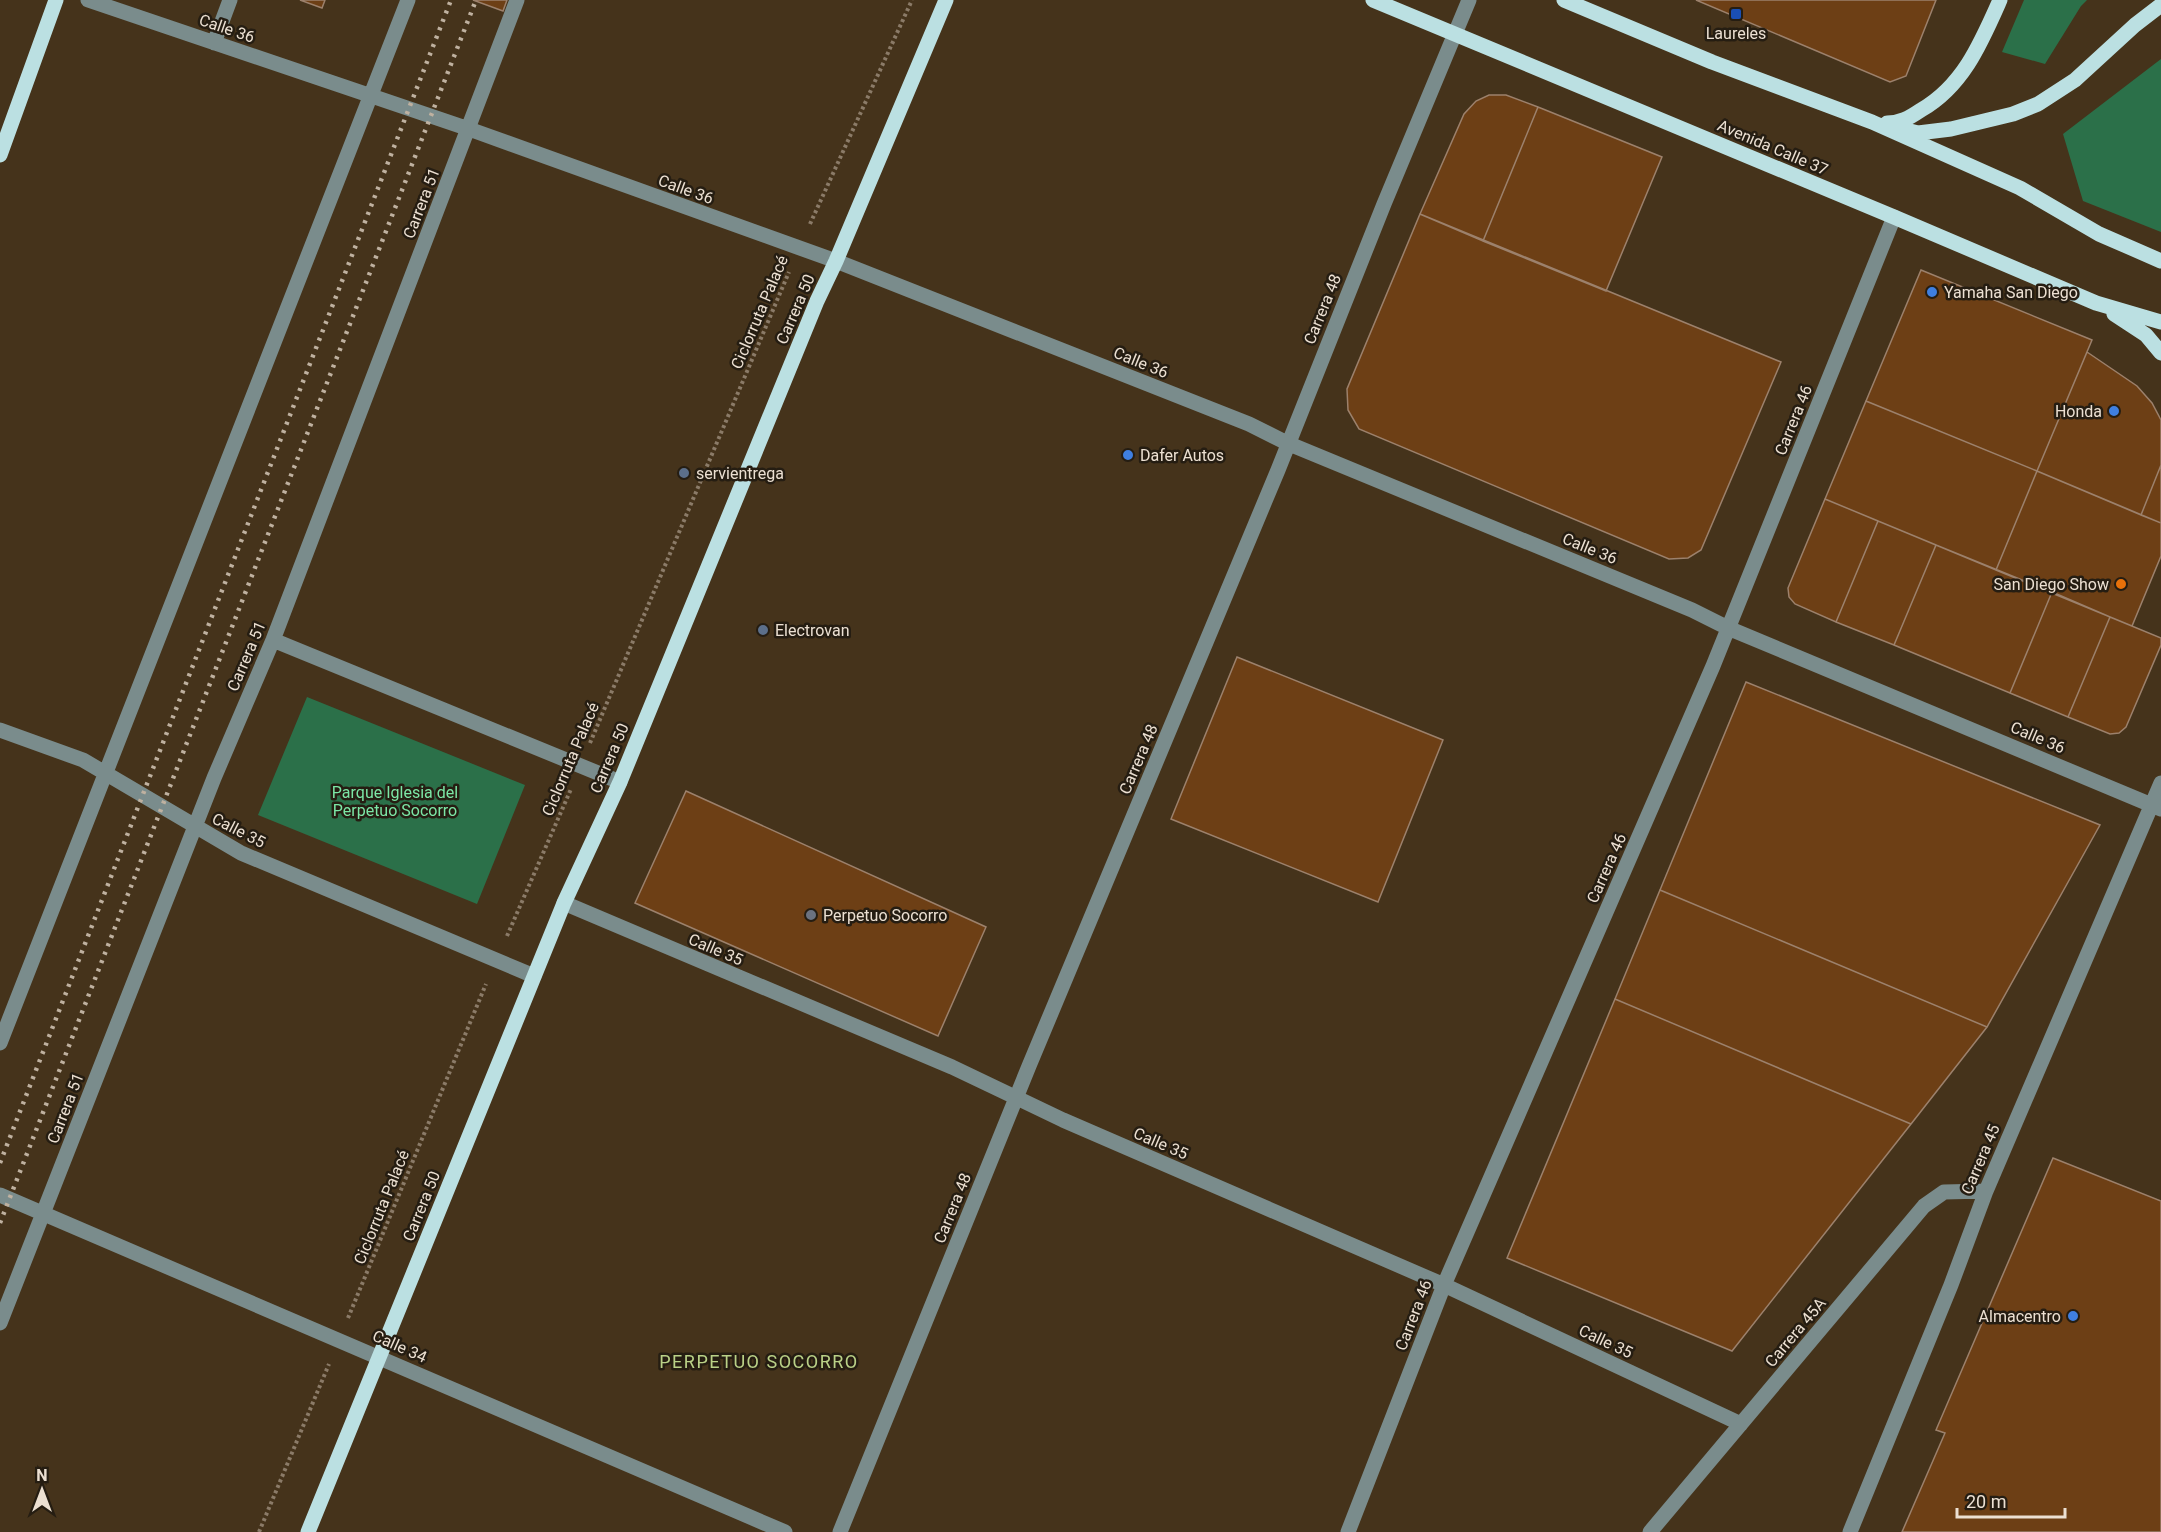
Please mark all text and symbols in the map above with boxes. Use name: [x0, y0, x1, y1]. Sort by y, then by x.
marker: Laureles: [1729, 7, 1743, 21]
street label: Calle 36: [197, 10, 257, 47]
place label: Laureles: [1706, 24, 1766, 43]
street label: Avenida Calle 37: [1715, 116, 1831, 179]
street label: Carrera 51: [399, 165, 444, 241]
street label: Calle 36: [656, 171, 716, 208]
street label: Ciclorruta Palacé: [727, 253, 792, 372]
street label: Carrera 50: [772, 271, 819, 347]
street label: Carrera 48: [1300, 271, 1345, 347]
place label: Yamaha San Diego: [1944, 283, 2078, 302]
marker: Yamaha San Diego: [1925, 285, 1939, 299]
street label: Calle 36: [1111, 343, 1171, 382]
street label: Carrera 46: [1771, 382, 1816, 458]
place label: Honda: [2055, 402, 2102, 421]
marker: Honda: [2107, 404, 2121, 418]
place label: Dafer Autos: [1140, 446, 1224, 465]
marker: Dafer Autos: [1121, 448, 1135, 462]
place label: servientrega: [696, 464, 784, 483]
marker: servientrega: [677, 466, 691, 480]
street label: Calle 36: [1560, 529, 1620, 568]
place label: San Diego Show: [1994, 575, 2109, 594]
marker: San Diego Show: [2114, 577, 2128, 591]
street label: Carrera 51: [223, 618, 270, 694]
place label: Electrovan: [775, 621, 850, 640]
marker: Electrovan: [756, 623, 770, 637]
street label: Ciclorruta Palacé: [538, 700, 603, 819]
street label: Calle 36: [2008, 718, 2068, 757]
street label: Carrera 50: [586, 720, 633, 796]
street label: Carrera 48: [1115, 721, 1162, 797]
park label: Parque Iglesia del Perpetuo Socorro: [332, 783, 458, 820]
street label: Calle 35: [209, 809, 269, 852]
street label: Carrera 46: [1583, 831, 1630, 906]
place label: Perpetuo Socorro: [823, 906, 947, 925]
marker: Perpetuo Socorro: [804, 908, 818, 922]
street label: Calle 35: [686, 930, 746, 969]
street label: Carrera 51: [43, 1070, 88, 1146]
street label: Carrera 45: [1957, 1121, 2004, 1197]
street label: Calle 35: [1131, 1124, 1191, 1163]
street label: Ciclorruta Palacé: [350, 1147, 413, 1267]
street label: Carrera 50: [399, 1168, 444, 1244]
street label: Carrera 48: [930, 1170, 975, 1246]
street label: Carrera 46: [1391, 1277, 1436, 1353]
street label: Carrera 45A: [1761, 1293, 1830, 1371]
place label: Almacentro: [1979, 1307, 2061, 1326]
marker: Almacentro: [2066, 1309, 2080, 1323]
street label: Calle 35: [1576, 1321, 1636, 1362]
street label: Calle 34: [370, 1326, 430, 1367]
district label: PERPETUO SOCORRO: [659, 1351, 859, 1372]
north arrow: [12, 1460, 72, 1520]
text: N: [36, 1466, 48, 1485]
scale bar: [1957, 1481, 2065, 1519]
text: 20 m: [1966, 1491, 2006, 1512]

